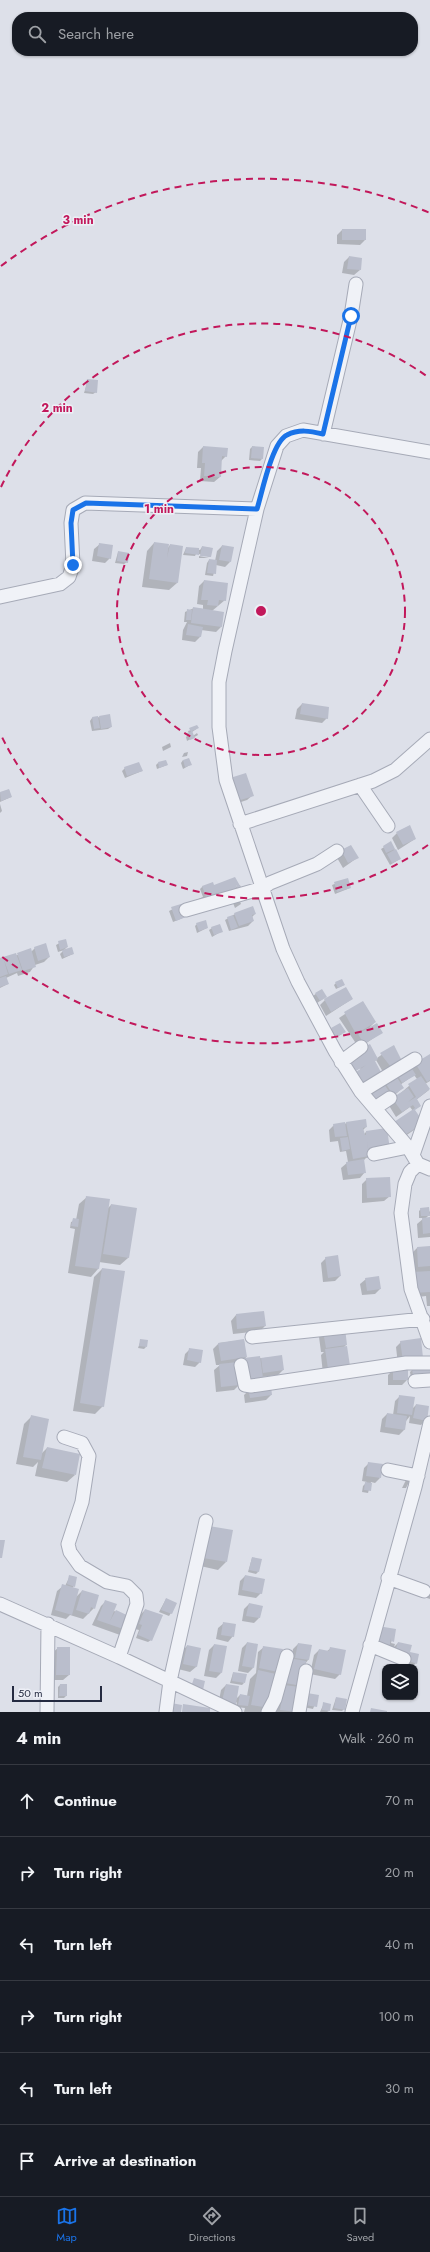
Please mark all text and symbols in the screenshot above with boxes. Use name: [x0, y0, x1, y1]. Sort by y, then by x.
search box: [12, 12, 418, 56]
icon: search: [26, 23, 48, 45]
text: Search here: [58, 23, 134, 45]
text: 3 min: [62, 211, 94, 229]
route start: [342, 307, 360, 325]
text: 2 min: [41, 399, 73, 417]
text: 1 min: [144, 500, 174, 518]
route end: [64, 556, 82, 574]
centre of rings: [254, 604, 268, 618]
map controls: [382, 1664, 418, 1700]
button: layers: [382, 1664, 418, 1700]
scale bar: [12, 1684, 102, 1703]
text: 50 m: [18, 1685, 43, 1701]
text: 4 min: [16, 1726, 61, 1750]
text: Walk · 260 m: [339, 1729, 414, 1748]
icon: ahead: [16, 1790, 38, 1812]
text: Continue: [54, 1790, 117, 1812]
text: 70 m: [385, 1791, 414, 1810]
icon: right: [16, 1862, 38, 1884]
text: Turn right: [54, 1862, 122, 1884]
text: 20 m: [385, 1863, 414, 1882]
icon: left: [16, 1934, 38, 1956]
text: Turn left: [54, 1934, 112, 1956]
text: 40 m: [385, 1935, 414, 1954]
icon: right: [16, 2006, 38, 2028]
text: Turn right: [54, 2006, 122, 2028]
text: 100 m: [379, 2007, 414, 2026]
icon: left: [16, 2078, 38, 2100]
text: Turn left: [54, 2078, 112, 2100]
text: 30 m: [385, 2079, 414, 2098]
icon: arrive: [16, 2150, 38, 2172]
text: Arrive at destination: [54, 2150, 196, 2172]
tab: Map: [56, 2205, 78, 2245]
tab: Directions: [189, 2205, 235, 2245]
tab: Saved: [347, 2205, 374, 2245]

